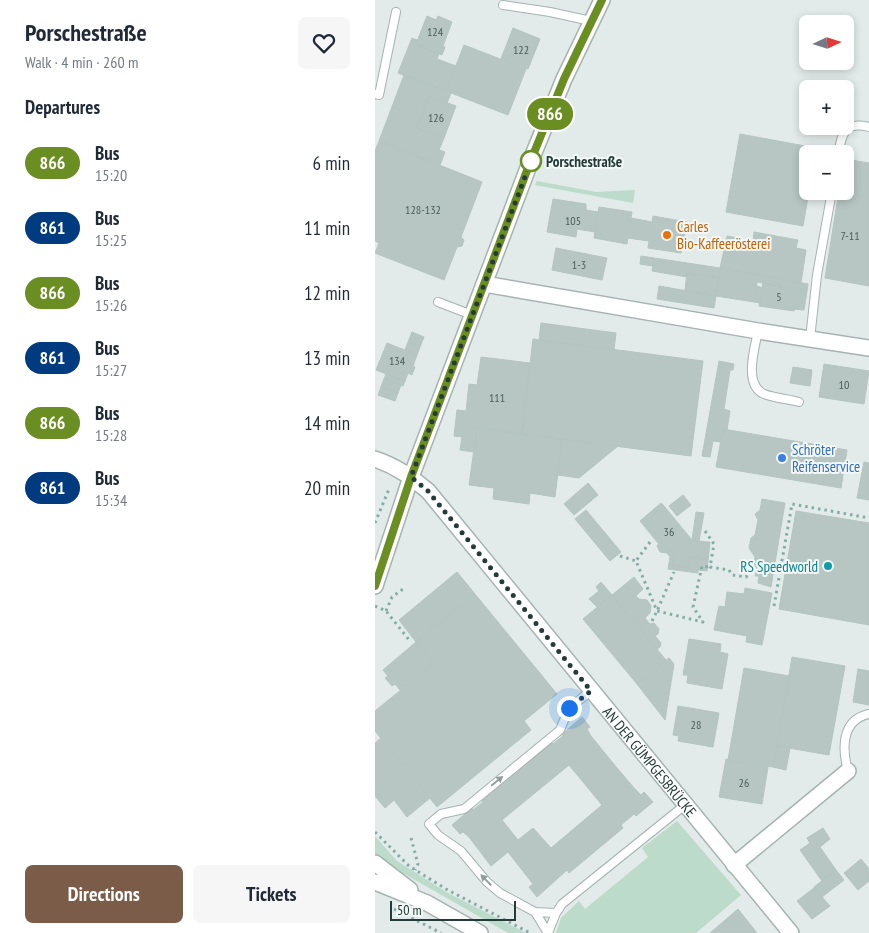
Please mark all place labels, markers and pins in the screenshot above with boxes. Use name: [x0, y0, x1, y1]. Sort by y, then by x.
marker: Porschestraße: [520, 150, 542, 172]
place label: Porschestraße: [546, 152, 622, 171]
place label: Carles Bio-Kaffeerösterei: [677, 217, 771, 253]
marker: Carles Bio-Kaffeerösterei: [661, 229, 673, 241]
place label: Schröter Reifenservice: [792, 440, 860, 476]
marker: Schröter Reifenservice: [776, 452, 788, 464]
place label: RS Speedworld: [740, 557, 818, 576]
marker: RS Speedworld: [822, 560, 834, 572]

